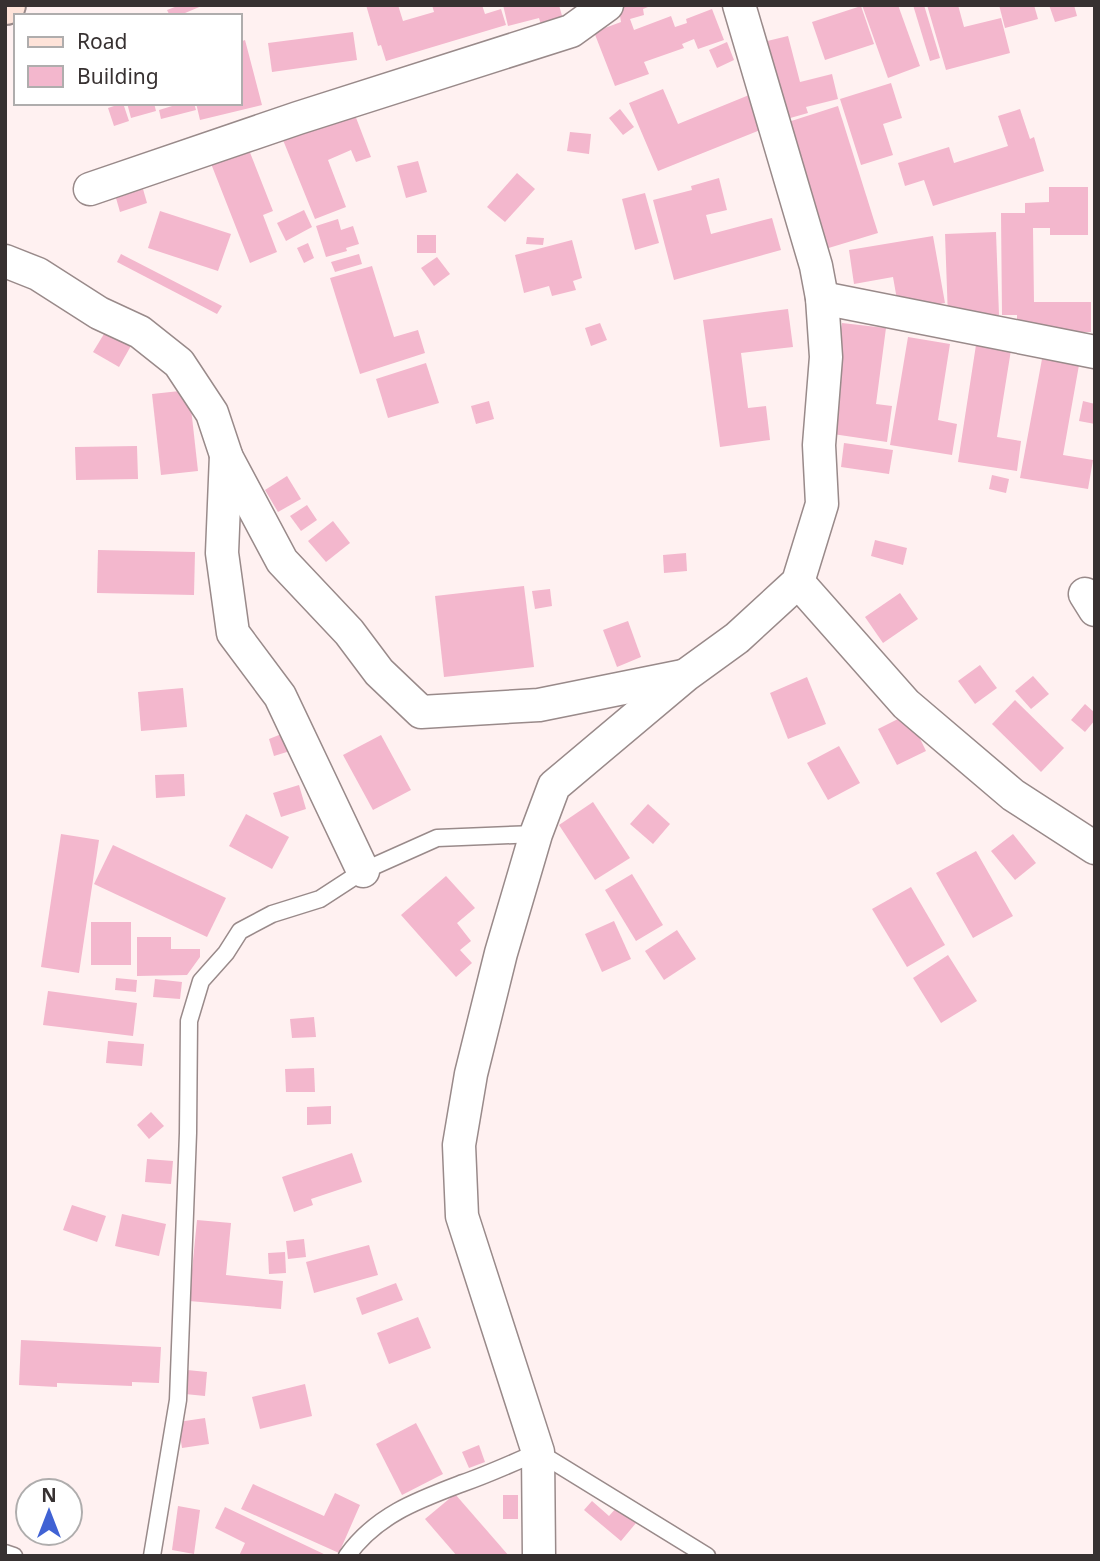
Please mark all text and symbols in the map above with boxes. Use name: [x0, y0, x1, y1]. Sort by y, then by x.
legend: [14, 14, 242, 105]
text: Road: [77, 27, 127, 55]
text: Building: [77, 62, 159, 90]
north arrow: [14, 1477, 84, 1547]
text: N: [41, 1482, 57, 1508]

